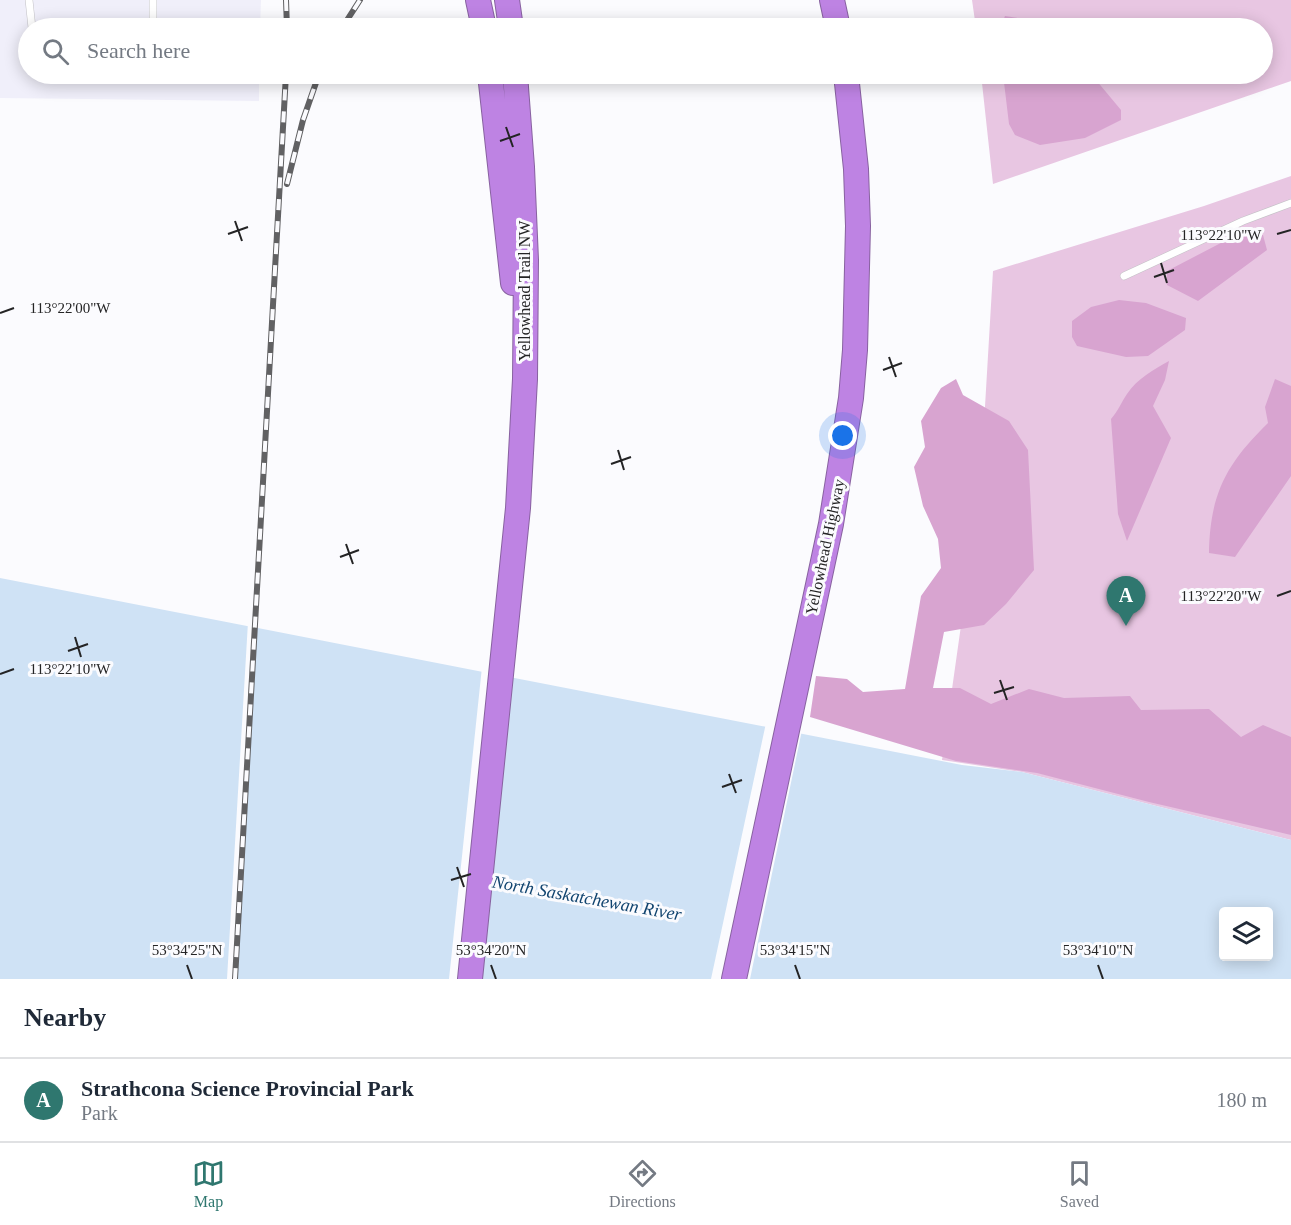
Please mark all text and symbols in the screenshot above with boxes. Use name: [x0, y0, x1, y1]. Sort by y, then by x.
search box: [18, 18, 1273, 84]
icon: search: [39, 35, 72, 68]
text: Search here: [87, 38, 190, 63]
street label: Yellowhead Trail NW: [516, 220, 533, 361]
text: 113°22'10"W: [1181, 227, 1262, 243]
text: 113°22'00"W: [30, 300, 111, 316]
your location: [828, 421, 857, 450]
street label: Yellowhead Highway: [802, 478, 849, 617]
pin: A: [1106, 576, 1146, 626]
text: 113°22'20"W: [1181, 588, 1262, 604]
text: 113°22'10"W: [30, 661, 111, 677]
water label: North Saskatchewan River: [490, 871, 684, 925]
map controls: [1219, 907, 1273, 961]
button: layers: [1219, 907, 1273, 961]
text: 53°34'25"N: [152, 942, 222, 958]
text: 53°34'20"N: [456, 942, 526, 958]
text: 53°34'15"N: [760, 942, 830, 958]
text: 53°34'10"N: [1063, 942, 1133, 958]
text: Nearby: [24, 1003, 106, 1032]
text: Strathcona Science Provincial Park: [81, 1076, 414, 1101]
text: A: [36, 1089, 51, 1111]
text: 180 m: [1216, 1089, 1267, 1111]
text: Park: [81, 1102, 118, 1124]
tab: Map: [192, 1157, 225, 1211]
tab: Directions: [609, 1157, 676, 1211]
tab: Saved: [1060, 1157, 1099, 1211]

